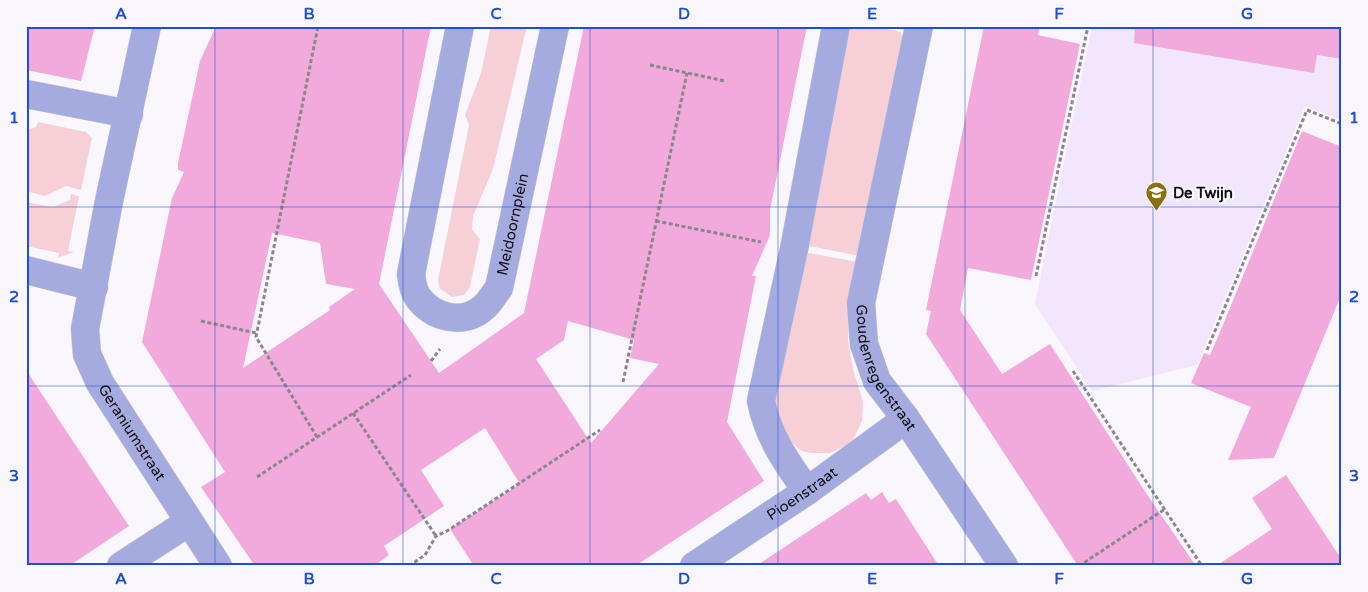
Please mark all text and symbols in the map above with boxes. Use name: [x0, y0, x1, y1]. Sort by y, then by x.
text: A: [115, 4, 127, 24]
text: B: [303, 4, 315, 24]
text: C: [490, 4, 502, 24]
text: D: [678, 4, 690, 24]
text: E: [867, 4, 877, 24]
text: F: [1054, 4, 1064, 24]
text: G: [1241, 4, 1253, 24]
text: 1: [9, 108, 19, 128]
text: 1: [1349, 108, 1359, 128]
street label: Meidoornplein: [493, 172, 532, 277]
school or university icon: De Twijn: [1145, 181, 1169, 212]
place label: De Twijn: [1173, 184, 1233, 203]
text: 2: [9, 287, 19, 307]
text: 2: [1349, 287, 1359, 307]
street label: Goudenregenstraat: [852, 304, 920, 434]
street label: Geraniumstraat: [94, 381, 170, 484]
street label: Pioenstraat: [763, 463, 841, 524]
text: 3: [9, 466, 19, 486]
text: 3: [1349, 466, 1359, 486]
text: A: [115, 569, 127, 589]
text: B: [303, 569, 315, 589]
text: C: [490, 569, 502, 589]
text: D: [678, 569, 690, 589]
text: E: [867, 569, 877, 589]
text: F: [1054, 569, 1064, 589]
text: G: [1241, 569, 1253, 589]

